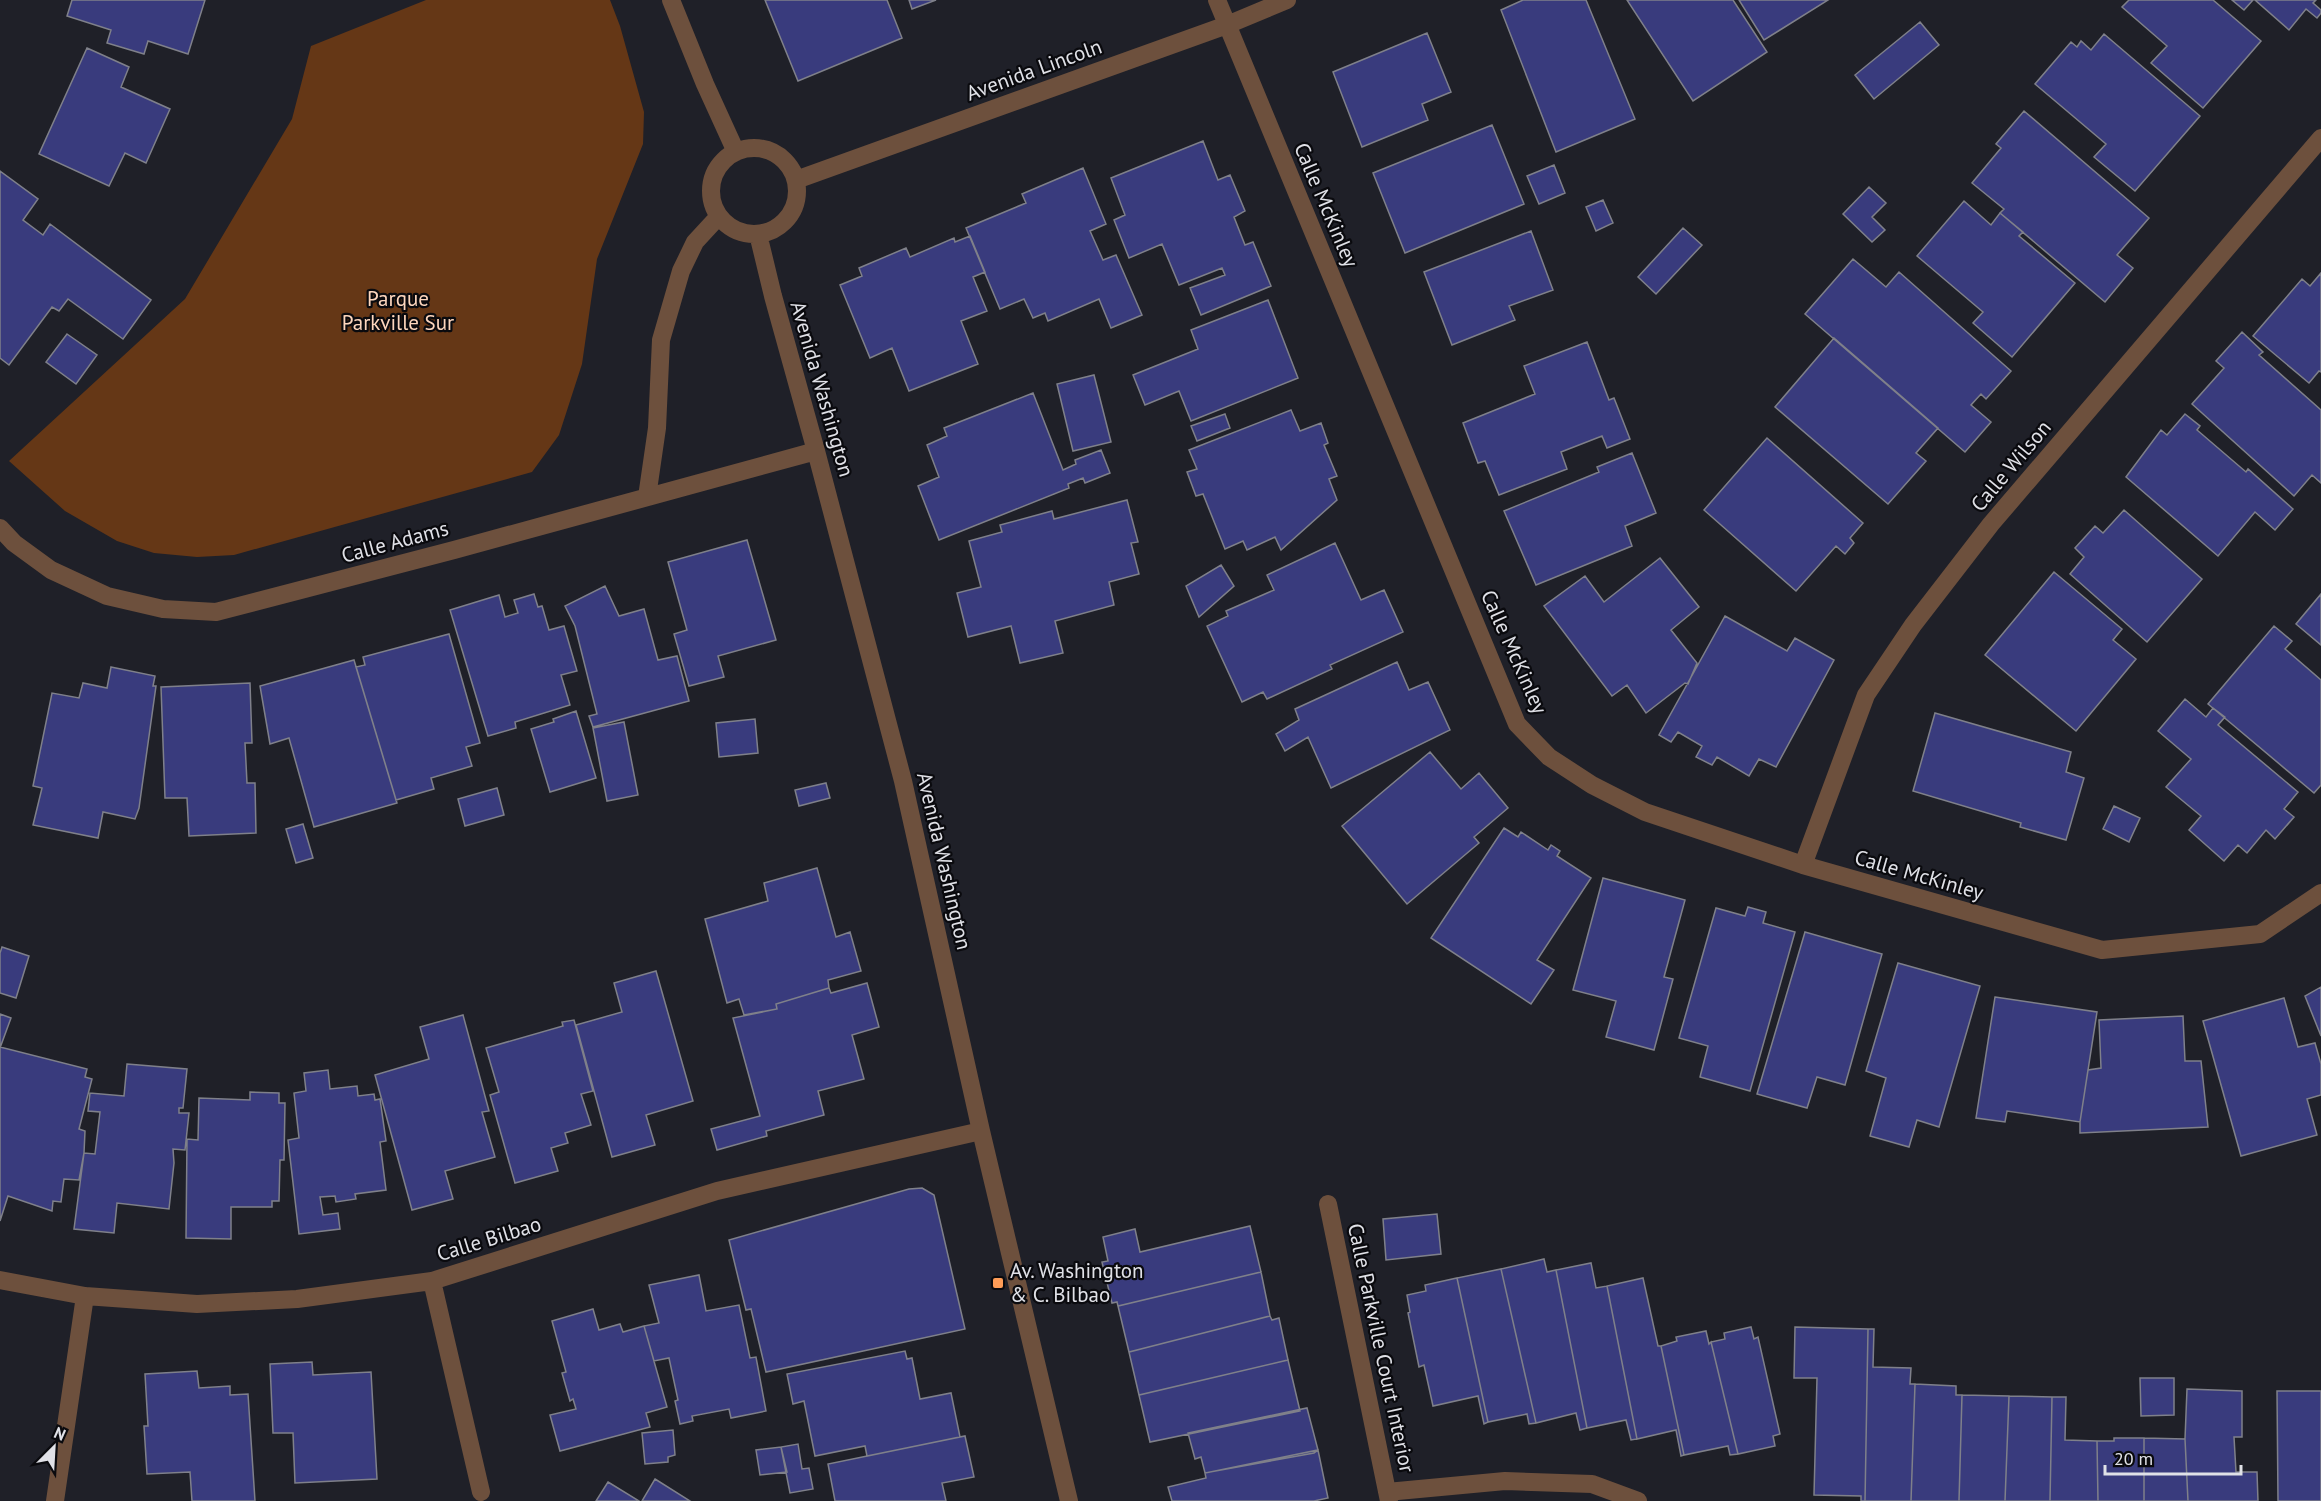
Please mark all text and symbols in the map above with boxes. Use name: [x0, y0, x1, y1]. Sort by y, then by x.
street label: Avenida Lincoln: [962, 32, 1105, 107]
street label: Calle McKinley: [1288, 138, 1365, 271]
park label: Parque Parkville Sur: [342, 285, 454, 336]
street label: Avenida Washington: [784, 298, 860, 480]
street label: Calle Wilson: [1965, 415, 2057, 517]
street label: Calle Adams: [338, 514, 451, 569]
street label: Calle McKinley: [1475, 586, 1554, 718]
street label: Avenida Washington: [911, 769, 978, 952]
street label: Calle McKinley: [1852, 843, 1987, 906]
street label: Calle Bilbao: [433, 1210, 544, 1267]
street label: Calle Parkville Court Interior: [1342, 1221, 1421, 1475]
place label: Av. Washington & C. Bilbao: [1010, 1257, 1144, 1308]
marker: Av. Washington & C. Bilbao: [991, 1276, 1005, 1290]
north arrow: [24, 1417, 84, 1477]
text: N: [51, 1422, 69, 1445]
scale bar: [2105, 1438, 2242, 1476]
text: 20 m: [2114, 1447, 2153, 1470]

